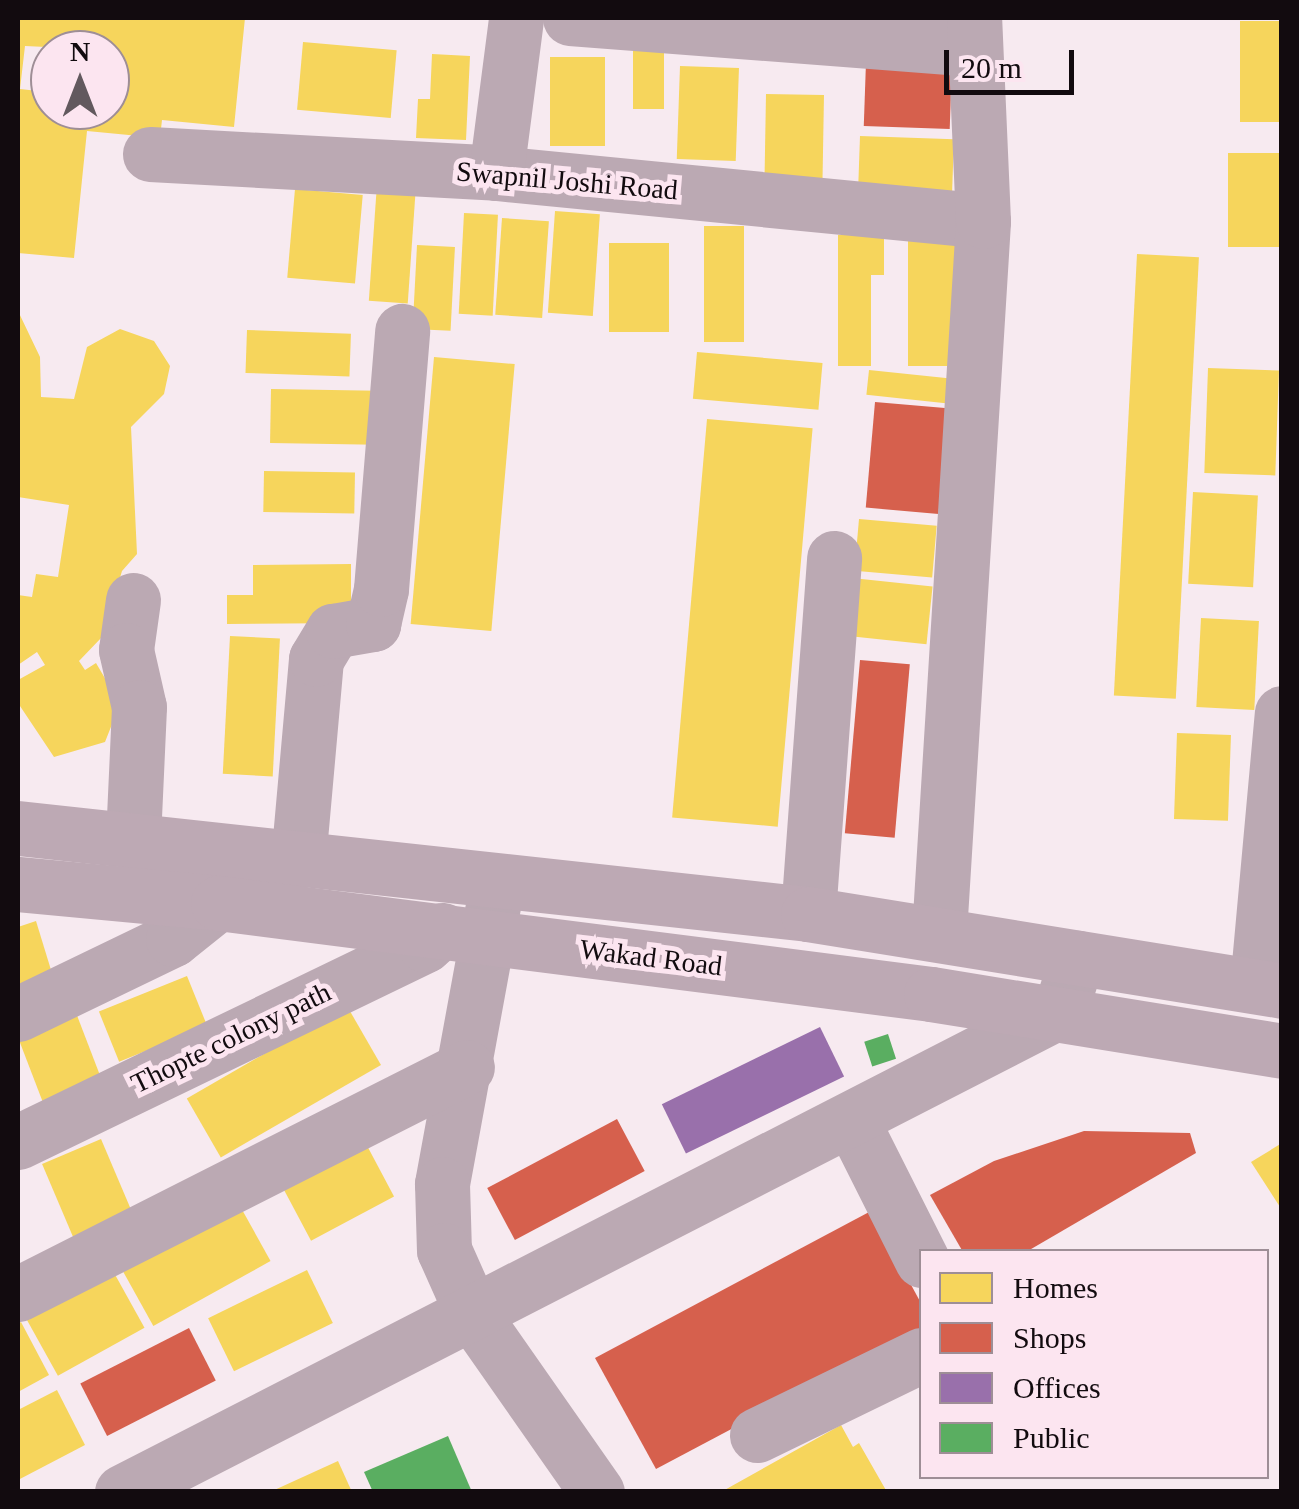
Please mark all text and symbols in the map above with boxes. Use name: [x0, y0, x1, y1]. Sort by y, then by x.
north arrow: [30, 30, 130, 130]
scale bar: [949, 30, 1079, 92]
text: N: [70, 36, 90, 67]
text: 20 m: [961, 51, 1022, 84]
street label: Swapnil Joshi Road: [455, 155, 679, 207]
street label: Wakad Road: [578, 933, 724, 983]
street label: Thopte colony path: [126, 975, 336, 1101]
legend: [919, 1249, 1269, 1479]
text: Homes: [1013, 1271, 1098, 1304]
text: Shops: [1013, 1321, 1086, 1354]
text: Offices: [1013, 1371, 1101, 1404]
text: Public: [1013, 1421, 1090, 1454]

